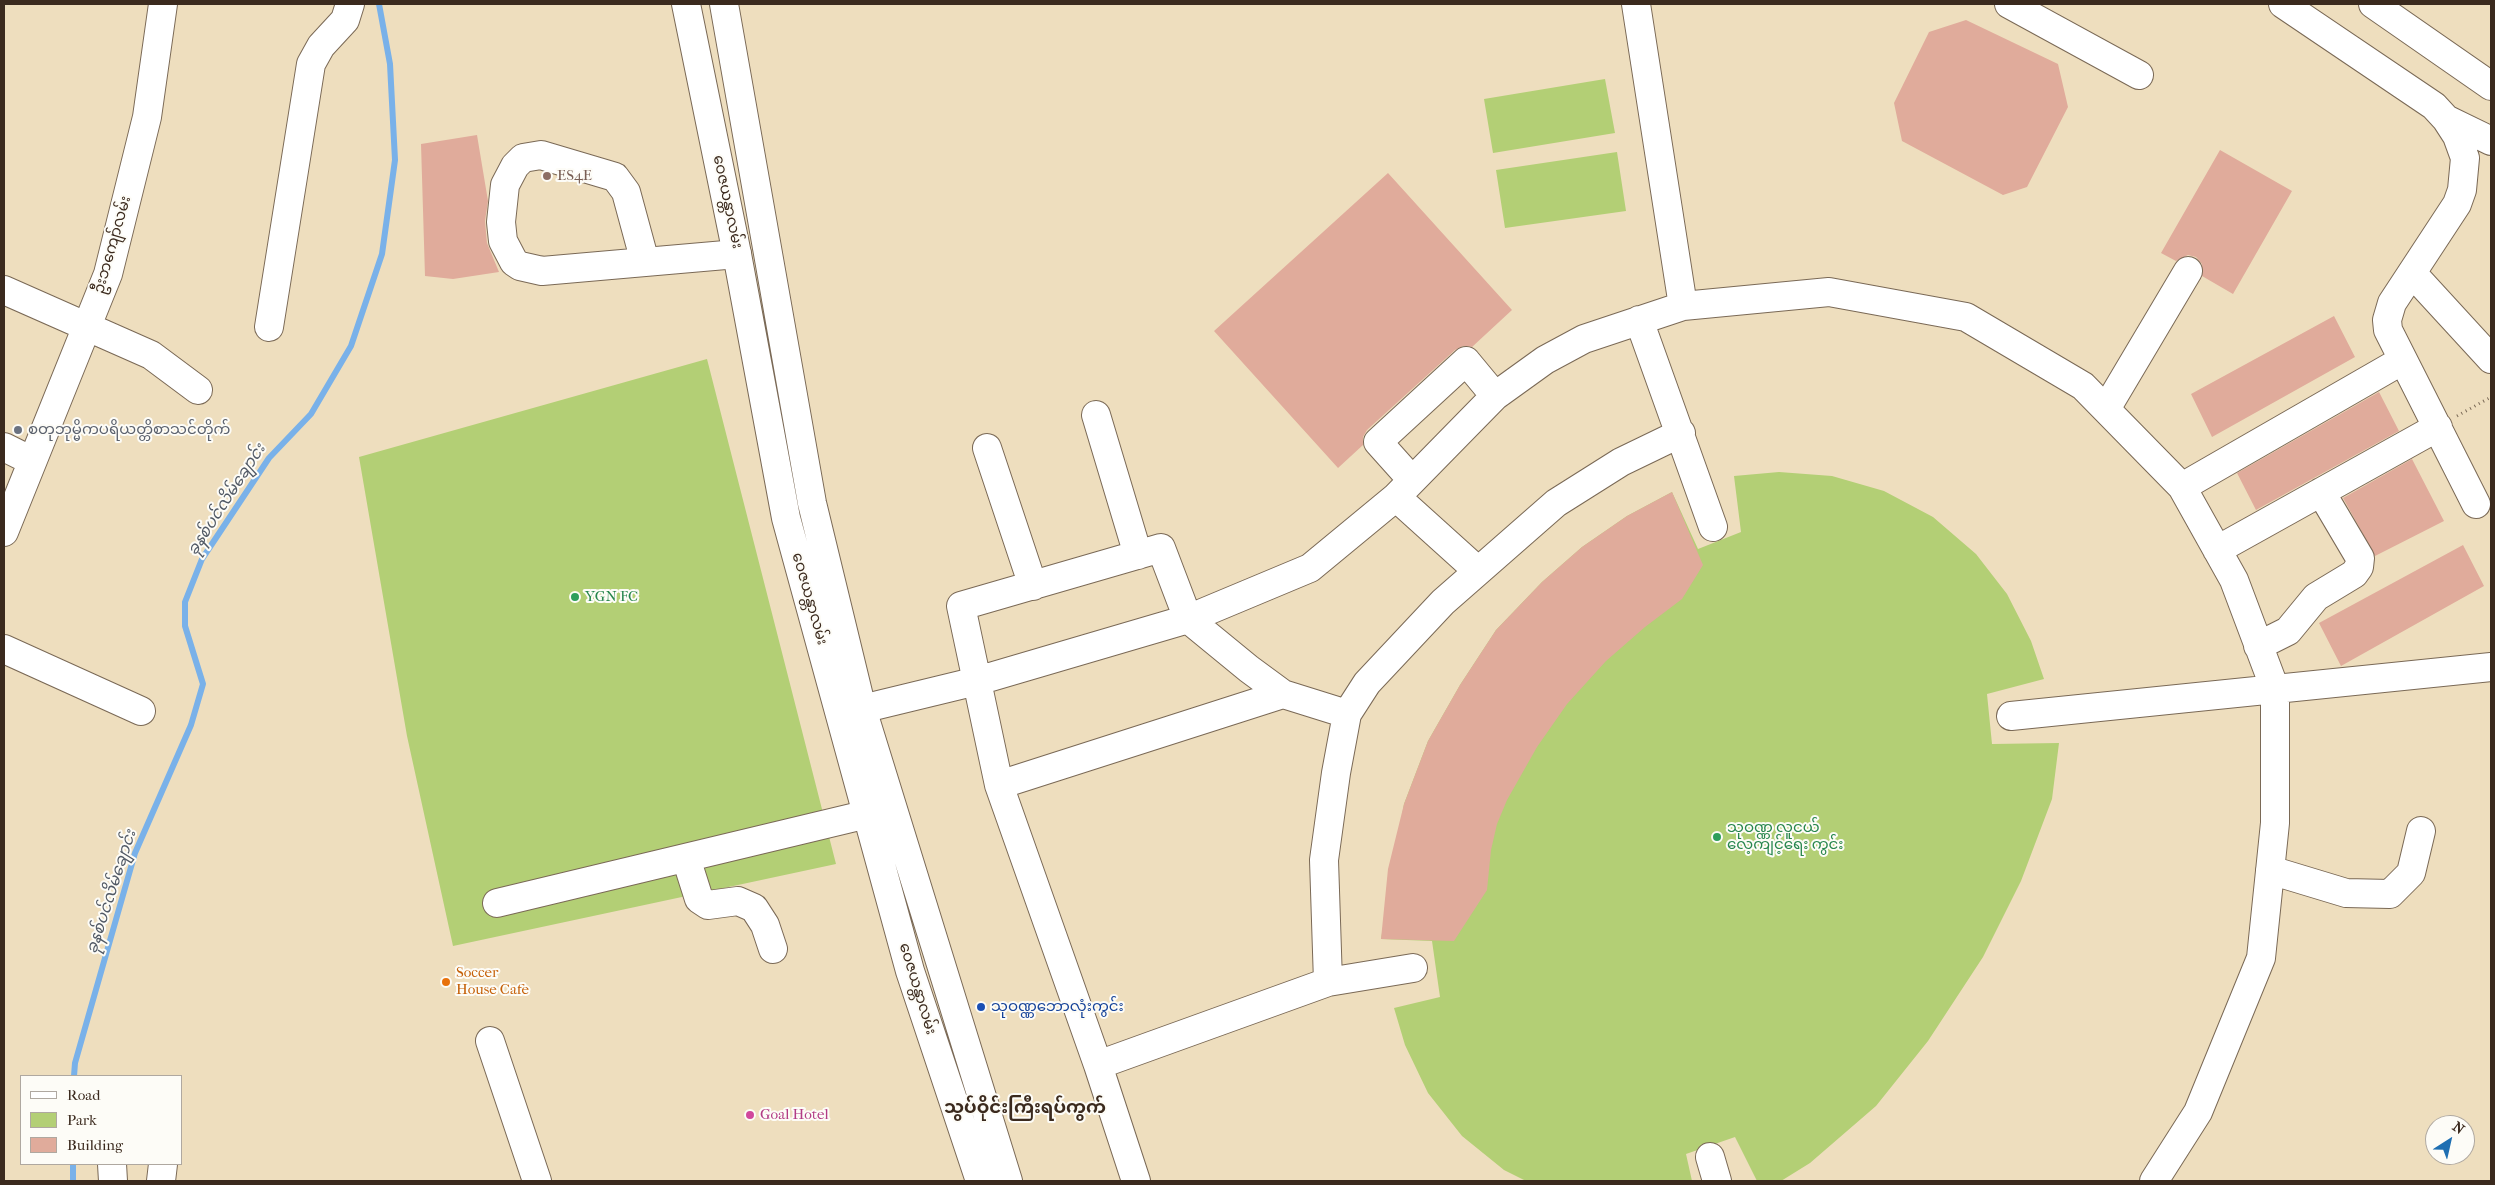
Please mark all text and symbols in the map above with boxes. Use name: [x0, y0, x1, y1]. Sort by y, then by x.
street label: ဝေဇယန္တာလမ်း: [708, 154, 746, 250]
place label: ES4E: [557, 167, 592, 185]
marker: ES4E: [541, 170, 553, 182]
street label: ဦးဘကျော်လမ်း: [90, 194, 136, 296]
place label: စတုဘုမ္မိကပရိယတ္တိစာသင်တိုက်: [28, 421, 230, 439]
marker: စတုဘုမ္မိကပရိယတ္တိစာသင်တိုက်: [12, 424, 24, 436]
water label: ခုနစ်ပင်လိမ်ချောင်း: [184, 441, 270, 559]
street label: ဝေဇယန္တာလမ်း: [787, 551, 831, 647]
place label: YGN FC: [585, 588, 638, 606]
marker: YGN FC: [569, 591, 581, 603]
place label: သုဝဏ္ဏ လူငယ် လေ့ကျင့်ရေး ကွင်း: [1727, 819, 1843, 854]
water label: ခုနစ်ပင်လိမ်ချောင်း: [83, 828, 141, 956]
marker: သုဝဏ္ဏ လူငယ် လေ့ကျင့်ရေး ကွင်း: [1711, 831, 1723, 843]
street label: ဝေဇယန္တာလမ်း: [895, 941, 939, 1037]
place label: Soccer House Cafe: [456, 964, 529, 999]
marker: Soccer House Cafe: [440, 976, 452, 988]
place label: သုဝဏ္ဏဘောလုံးကွင်း: [991, 998, 1124, 1016]
marker: သုဝဏ္ဏဘောလုံးကွင်း: [975, 1001, 987, 1013]
legend: [20, 1075, 182, 1165]
text: Road: [67, 1086, 100, 1104]
district label: သွပ်ဝိုင်းကြီးရပ်ကွက်: [944, 1098, 1106, 1120]
place label: Goal Hotel: [760, 1106, 829, 1124]
marker: Goal Hotel: [744, 1109, 756, 1121]
text: Park: [67, 1111, 97, 1129]
north arrow: [2425, 1115, 2475, 1165]
text: N: [2449, 1118, 2468, 1138]
text: Building: [67, 1136, 123, 1154]

